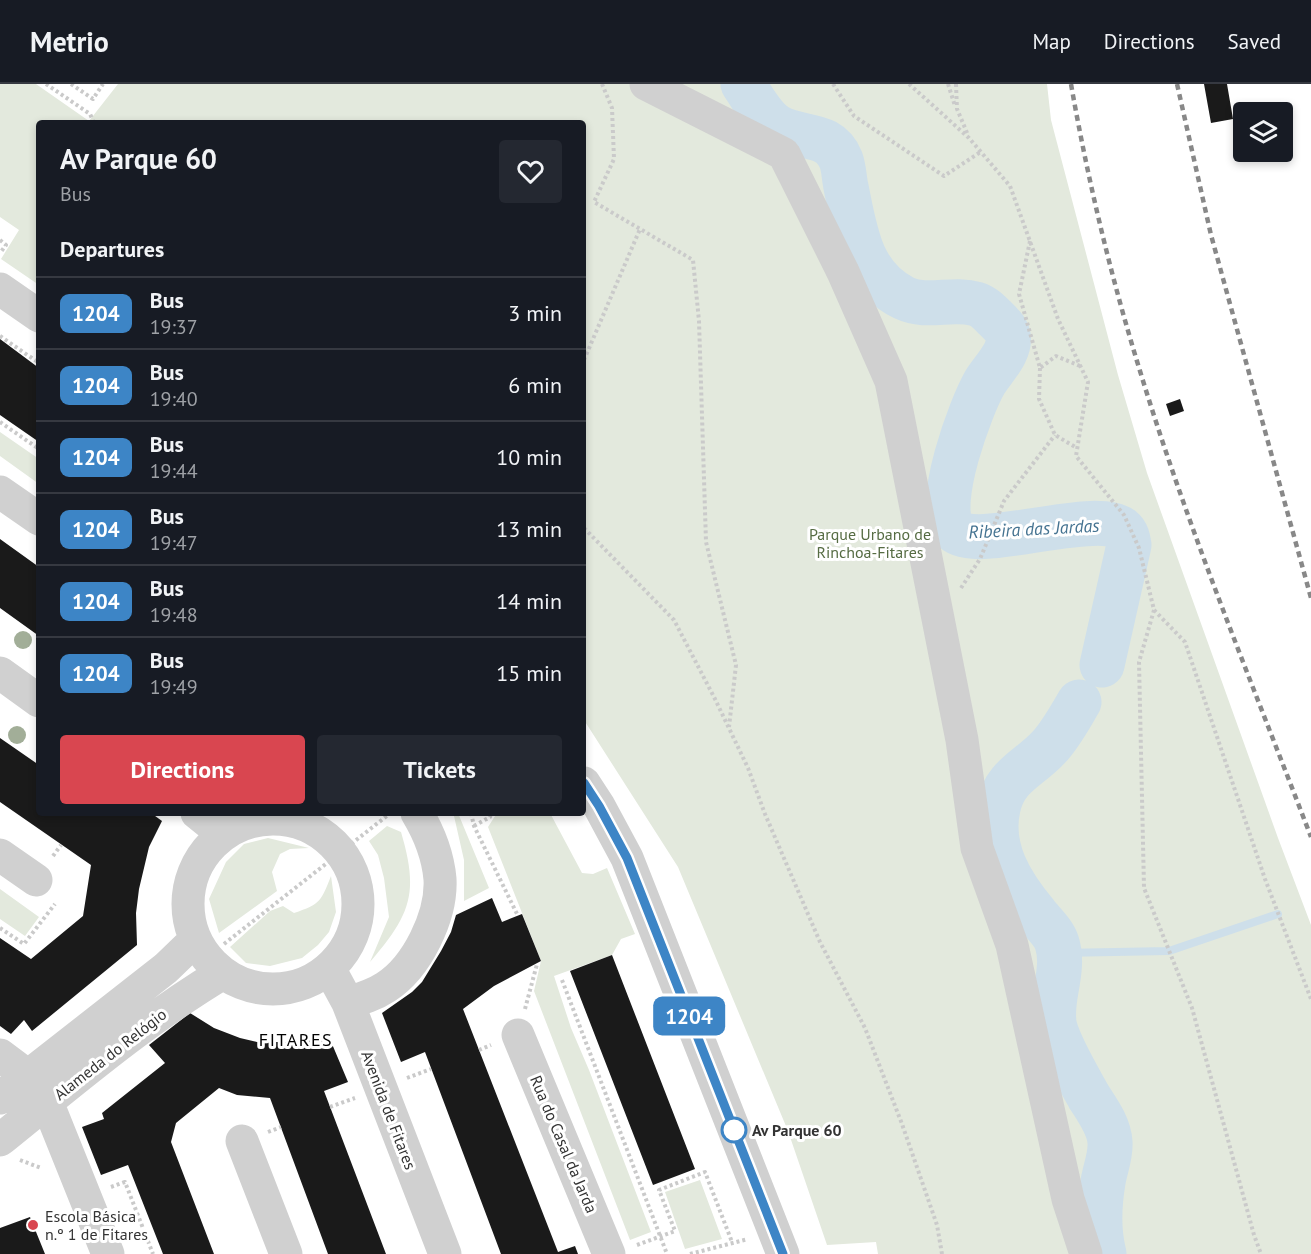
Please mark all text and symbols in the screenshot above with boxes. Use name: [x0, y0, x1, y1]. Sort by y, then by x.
text: Metrio: [30, 23, 109, 60]
text: Map: [1032, 28, 1071, 55]
text: Directions: [1104, 28, 1195, 55]
text: Saved: [1228, 28, 1281, 55]
map controls: [1233, 102, 1293, 162]
button: layers: [1233, 102, 1293, 162]
text: Av Parque 60: [60, 140, 217, 177]
button: heart: [499, 140, 562, 203]
text: Bus: [60, 181, 91, 207]
text: Departures: [60, 235, 164, 263]
text: Bus: [150, 286, 184, 314]
text: 3 min: [508, 299, 562, 327]
text: 1204: [72, 300, 120, 327]
text: 19:37: [150, 314, 198, 340]
text: Bus: [150, 358, 184, 386]
text: 6 min: [508, 371, 562, 399]
text: 1204: [72, 372, 120, 399]
text: 19:40: [150, 386, 198, 412]
text: Bus: [150, 430, 184, 458]
text: 10 min: [496, 443, 562, 471]
text: 1204: [72, 444, 120, 471]
text: 19:44: [150, 458, 198, 484]
text: Bus: [150, 502, 184, 530]
water label: Ribeira das Jardas: [968, 514, 1101, 543]
text: 13 min: [496, 515, 562, 543]
text: 1204: [72, 516, 120, 543]
park label: Parque Urbano de Rinchoa-Fitares: [809, 524, 931, 562]
text: 19:47: [150, 530, 198, 556]
text: Bus: [150, 574, 184, 602]
text: 14 min: [496, 587, 562, 615]
text: 1204: [72, 588, 120, 615]
text: 19:48: [150, 602, 198, 628]
text: Bus: [150, 646, 184, 674]
text: 15 min: [496, 659, 562, 687]
text: 1204: [72, 660, 120, 687]
text: 19:49: [150, 674, 198, 700]
button: Directions: [60, 735, 305, 804]
button: Tickets: [317, 735, 562, 804]
line badge: 1204: [647, 996, 731, 1036]
text: 1204: [665, 1003, 713, 1030]
street label: Alameda do Relógio: [50, 1004, 170, 1104]
district label: FITARES: [259, 1028, 333, 1051]
street label: Avenida de Fitares: [357, 1048, 421, 1172]
street label: Rua do Casal da Jarda: [526, 1072, 602, 1216]
marker: Av Parque 60: [721, 1117, 747, 1143]
place label: Av Parque 60: [752, 1120, 842, 1140]
place label: Escola Básica n.º 1 de Fitares: [45, 1206, 148, 1244]
marker: Escola Básica n.º 1 de Fitares: [26, 1218, 40, 1232]

